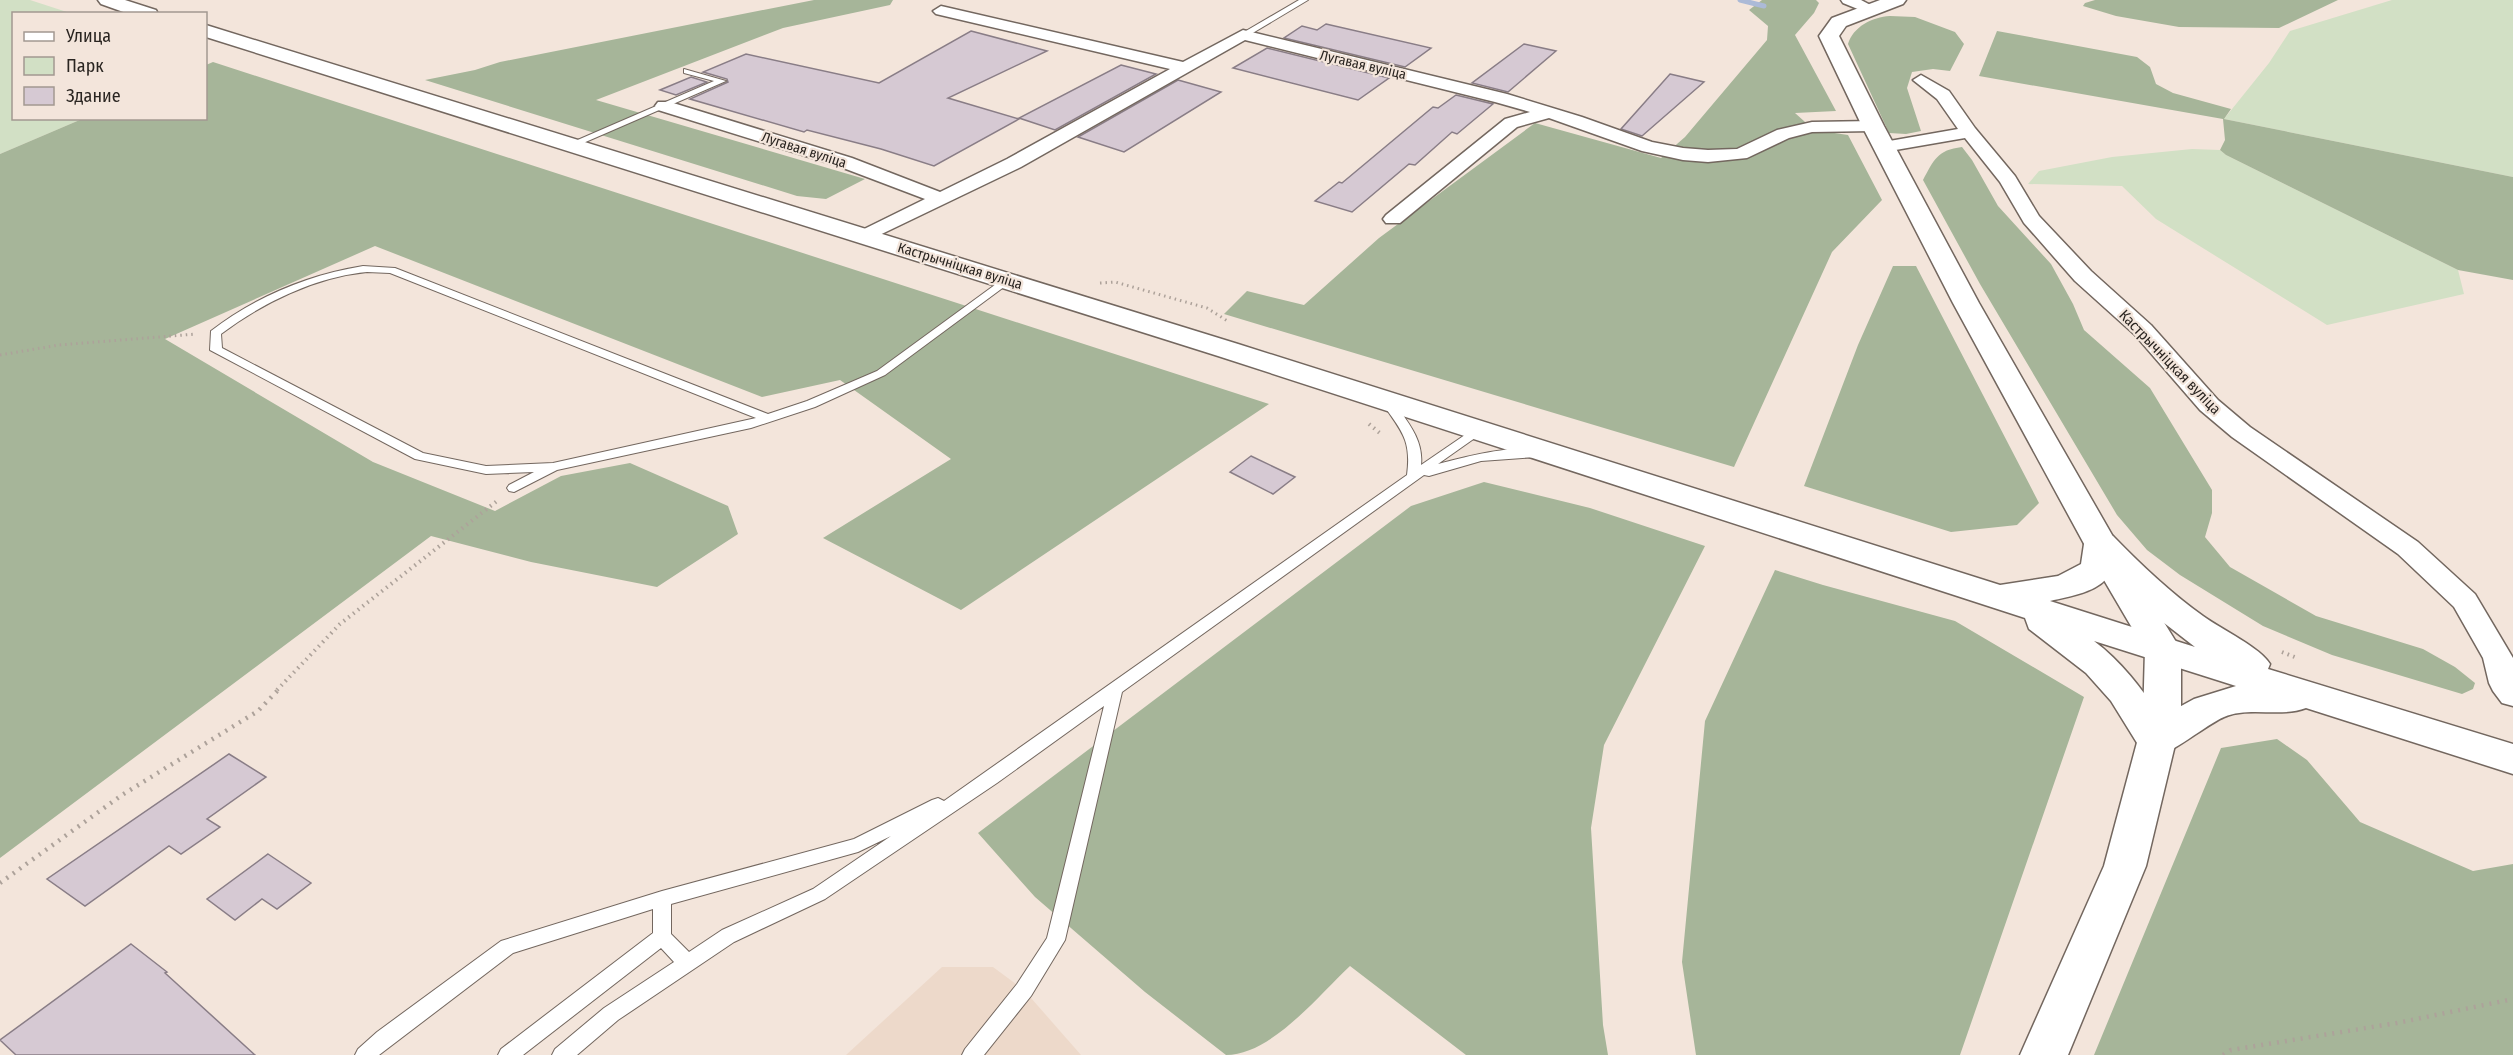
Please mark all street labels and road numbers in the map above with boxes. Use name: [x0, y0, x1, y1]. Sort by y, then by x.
street label: Лугавая вуліца: [1318, 47, 1408, 83]
street label: Лугавая вуліца: [759, 128, 849, 172]
street label: Кастрычніцкая вуліца: [896, 239, 1024, 293]
street label: Кастрычніцкая вуліца: [2115, 306, 2225, 418]

